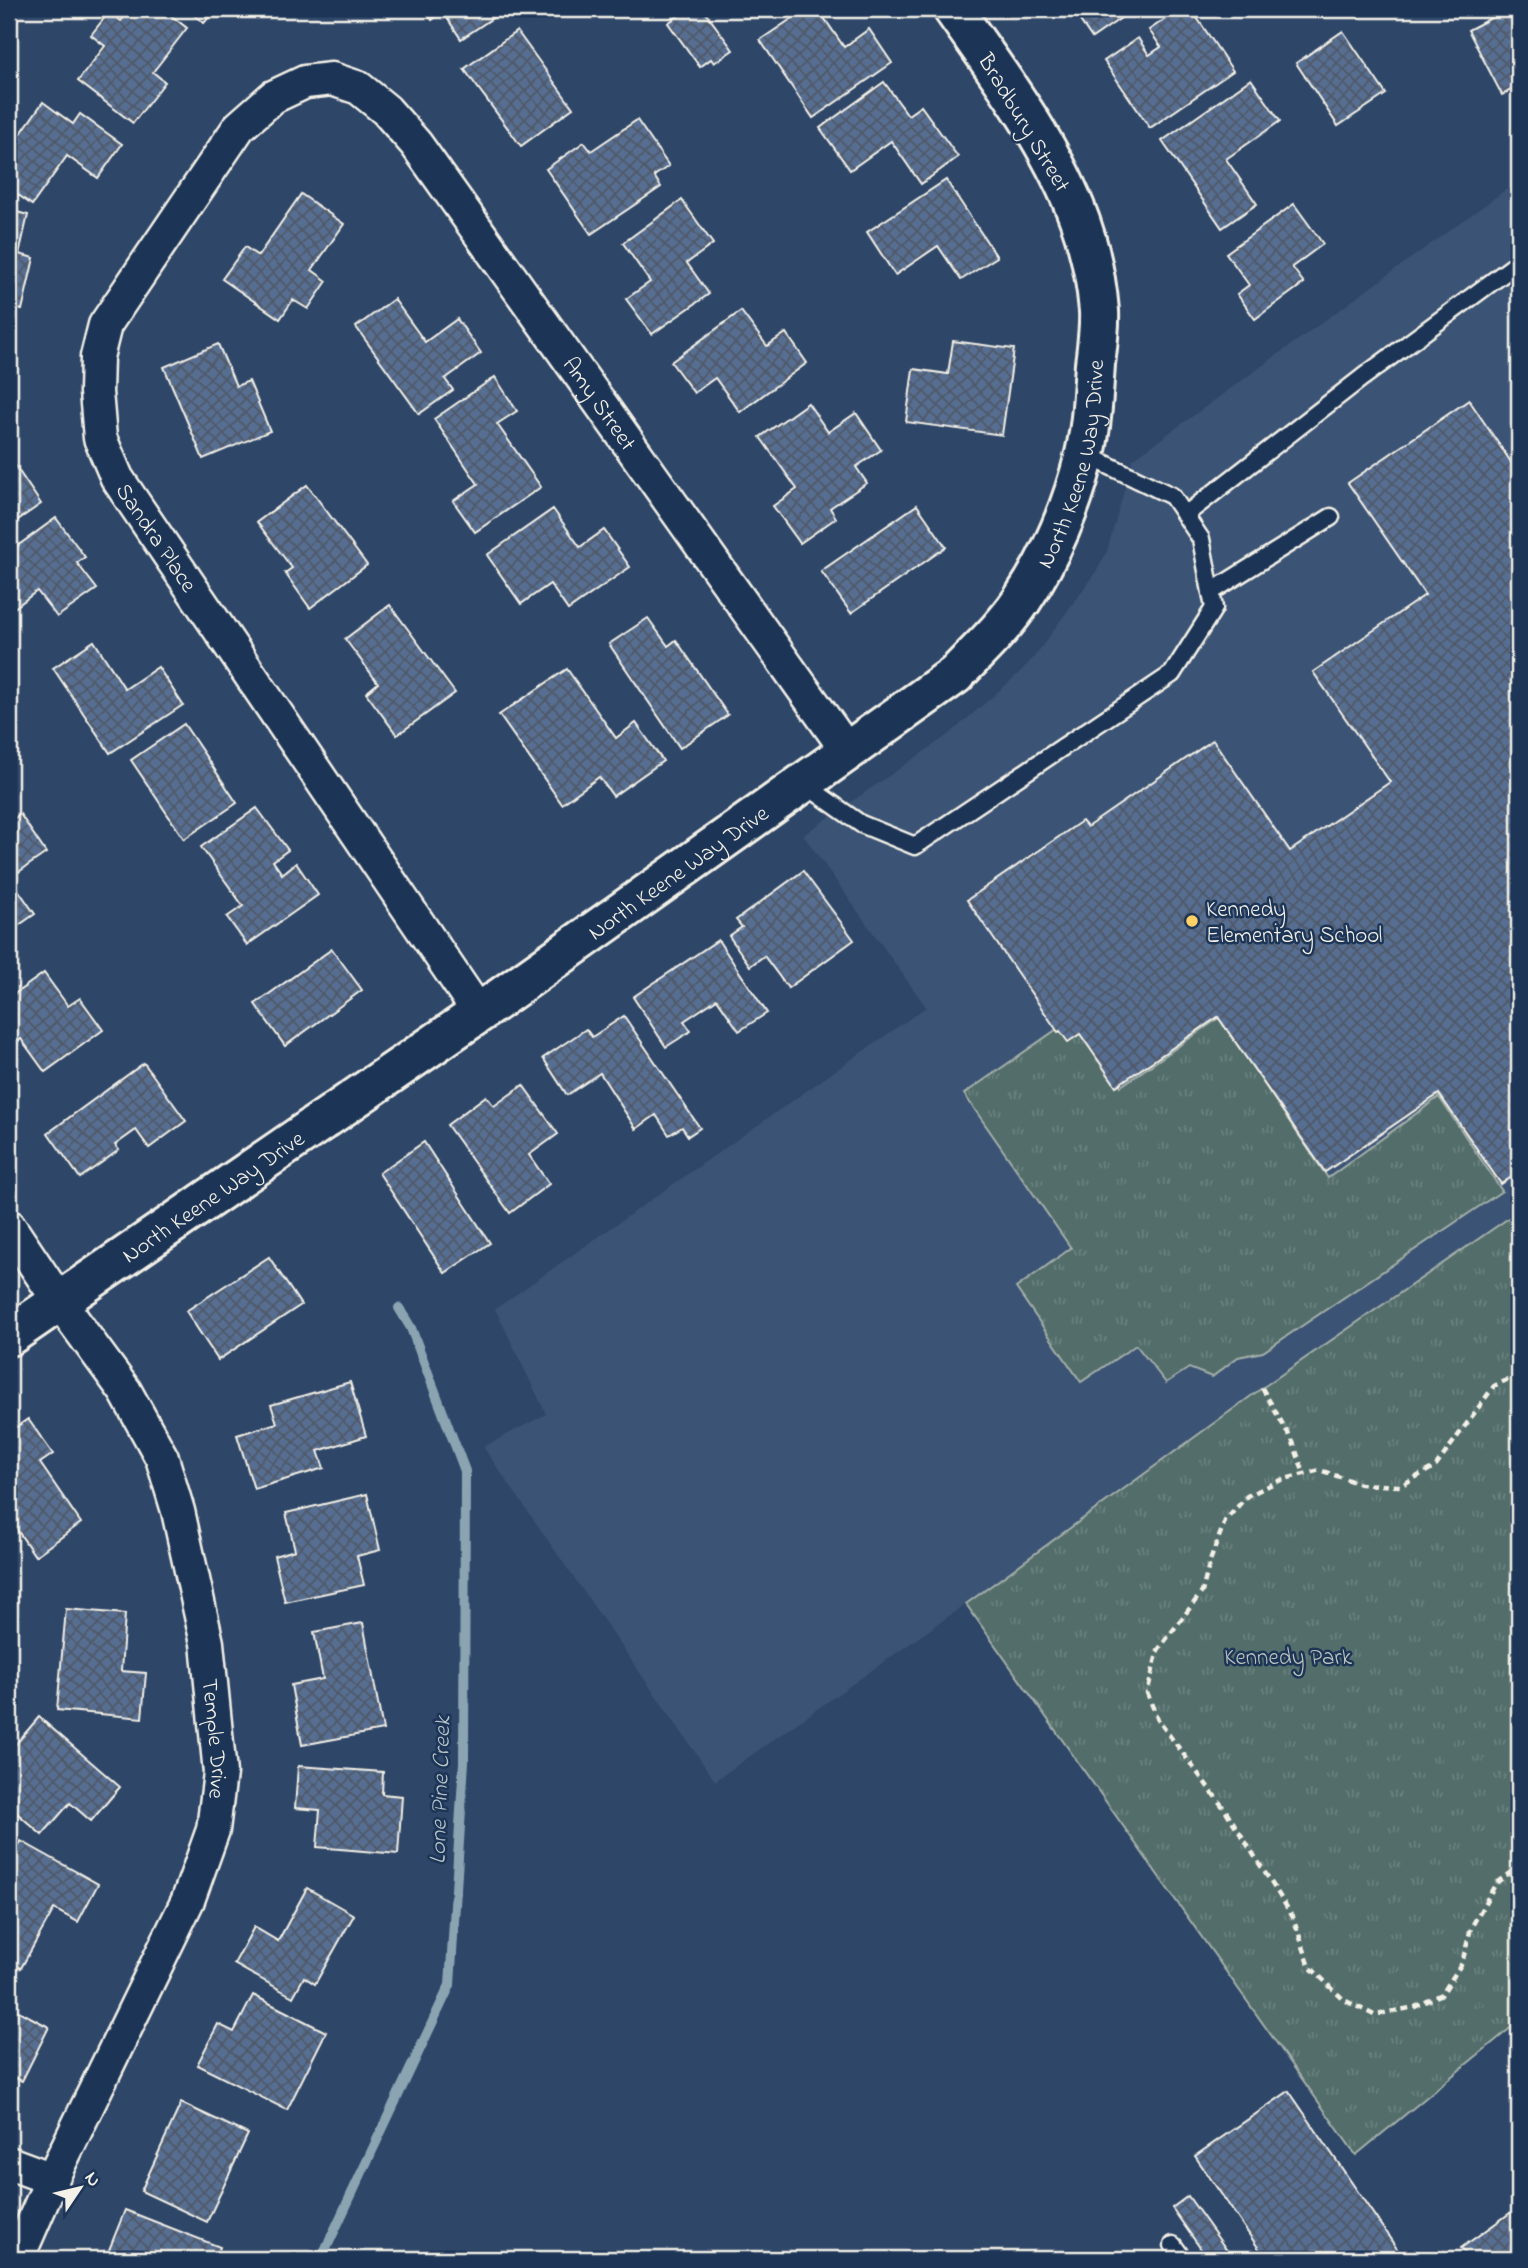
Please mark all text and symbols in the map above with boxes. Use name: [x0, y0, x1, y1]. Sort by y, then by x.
street label: Bradbury Street: [966, 47, 1078, 200]
street label: Amy Street: [553, 351, 643, 459]
street label: North Keene Way Drive: [1030, 358, 1114, 575]
street label: Sandra Place: [106, 477, 204, 600]
street label: North Keene Way Drive: [582, 798, 777, 950]
place label: Kennedy Elementary School: [1206, 894, 1382, 955]
marker: Kennedy Elementary School: [1184, 913, 1200, 929]
street label: North Keene Way Drive: [116, 1123, 313, 1273]
park label: Kennedy Park: [1224, 1642, 1353, 1677]
street label: Temple Drive: [192, 1677, 234, 1801]
water label: Lone Pine Creek: [421, 1714, 462, 1865]
north arrow: [46, 2152, 116, 2222]
text: N: [77, 2167, 107, 2193]

